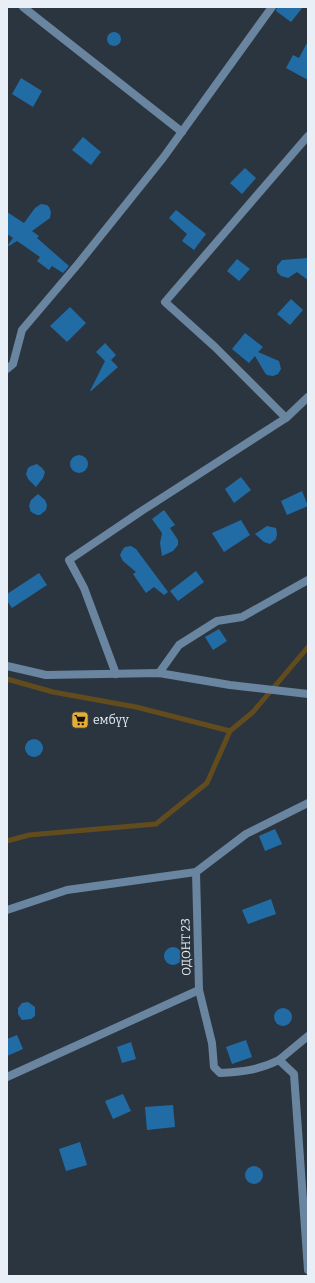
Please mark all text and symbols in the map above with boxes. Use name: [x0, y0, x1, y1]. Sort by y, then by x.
supermarket icon: ембүү: [70, 710, 90, 730]
place label: ембүү: [93, 713, 129, 727]
street label: ОДОНТ 23: [178, 918, 194, 976]

